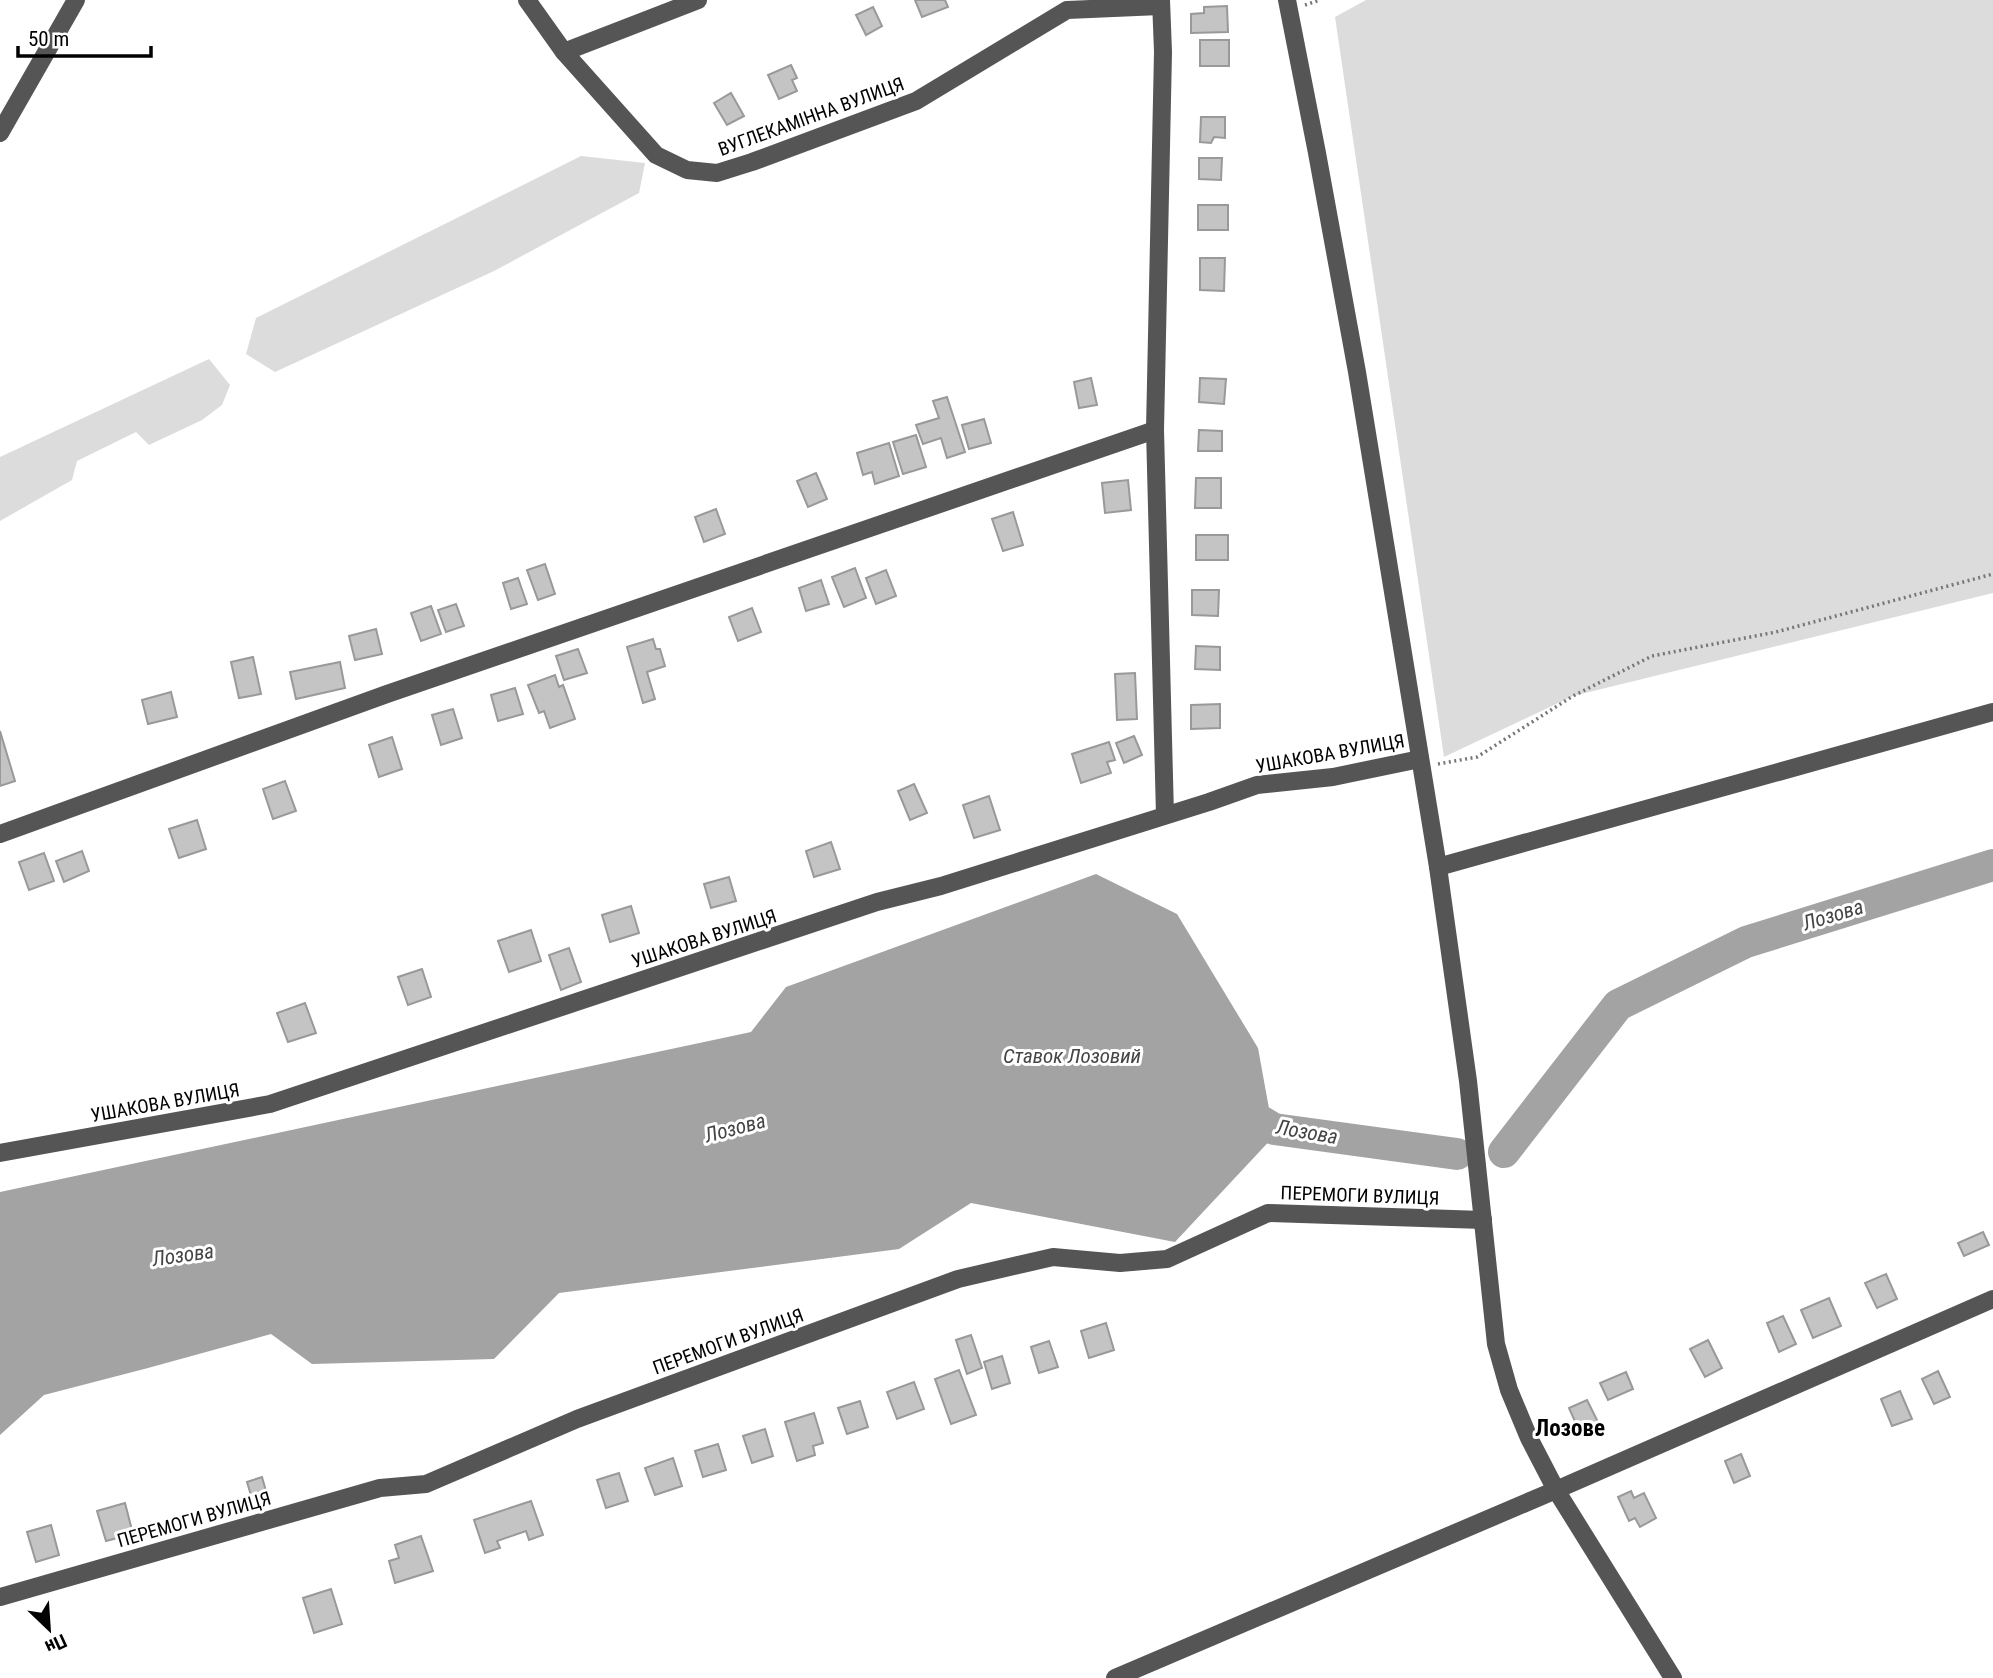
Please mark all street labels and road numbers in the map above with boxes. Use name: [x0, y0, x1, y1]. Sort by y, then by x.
street label: ВУГЛЕКАМІННА ВУЛИЦЯ: [715, 72, 907, 161]
street label: УШАКОВА ВУЛИЦЯ: [1254, 729, 1406, 778]
street label: УШАКОВА ВУЛИЦЯ: [629, 904, 779, 973]
street label: УШАКОВА ВУЛИЦЯ: [89, 1078, 241, 1127]
street label: ПЕРЕМОГИ ВУЛИЦЯ: [1280, 1181, 1440, 1210]
street label: ПЕРЕМОГИ ВУЛИЦЯ: [650, 1303, 807, 1379]
street label: ПЕРЕМОГИ ВУЛИЦЯ: [115, 1487, 274, 1552]

